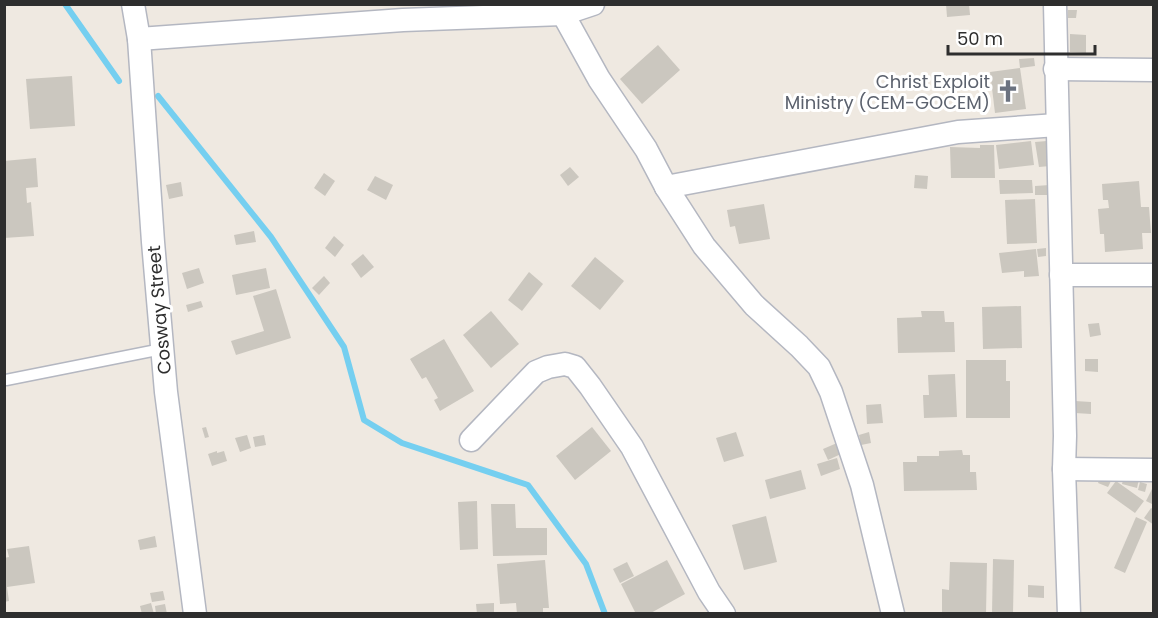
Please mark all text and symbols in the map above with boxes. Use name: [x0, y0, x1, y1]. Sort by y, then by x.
scale bar: [948, 18, 1095, 56]
text: 50 m: [957, 26, 1003, 51]
place label: Christ Exploit Ministry (CEM-GOCEM): [785, 69, 990, 115]
church icon: Christ Exploit Ministry (CEM-GOCEM): [995, 78, 1021, 104]
street label: Cosway Street: [141, 244, 177, 376]

